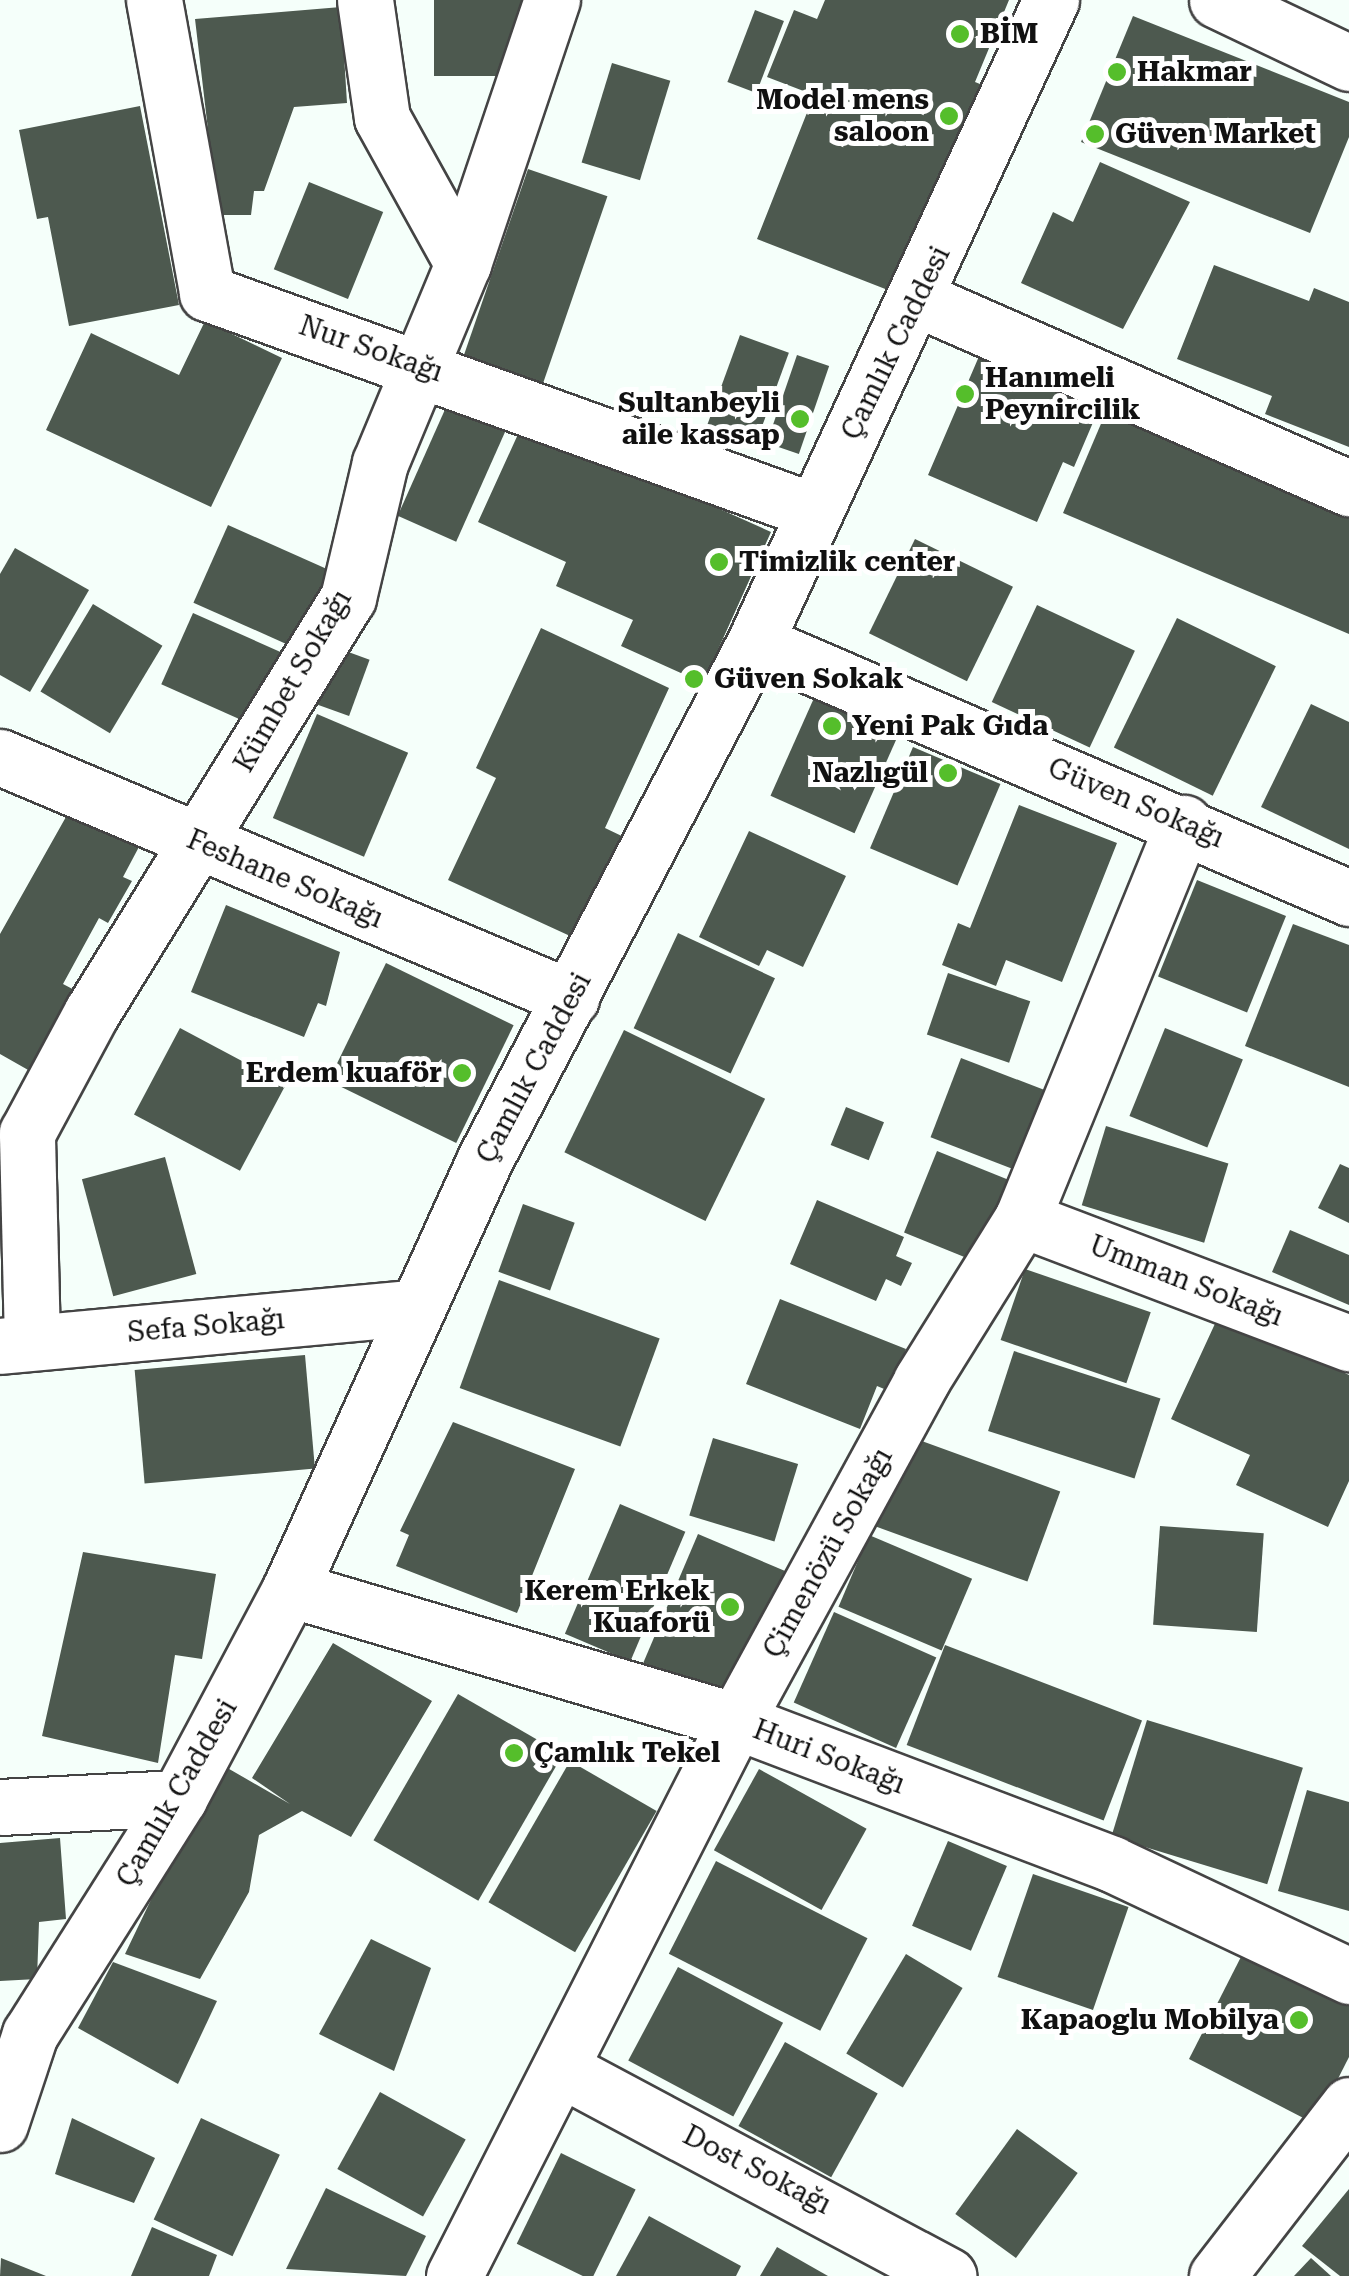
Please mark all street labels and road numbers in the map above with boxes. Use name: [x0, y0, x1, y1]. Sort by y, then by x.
street label: Çamlık Caddesi: [835, 241, 957, 445]
street label: Nur Sokağı: [295, 309, 447, 389]
street label: Kümbet Sokağı: [227, 584, 359, 778]
street label: Güven Sokağı: [1043, 751, 1229, 855]
street label: Feshane Sokağı: [182, 823, 388, 935]
street label: Çamlık Caddesi: [470, 967, 598, 1169]
street label: Umman Sokağı: [1084, 1229, 1288, 1333]
street label: Sefa Sokağı: [126, 1302, 286, 1350]
street label: Çimenözü Sokağı: [756, 1442, 900, 1664]
street label: Çamlık Caddesi: [110, 1693, 244, 1893]
street label: Huri Sokağı: [748, 1713, 910, 1801]
street label: Dost Sokağı: [677, 2118, 837, 2222]

